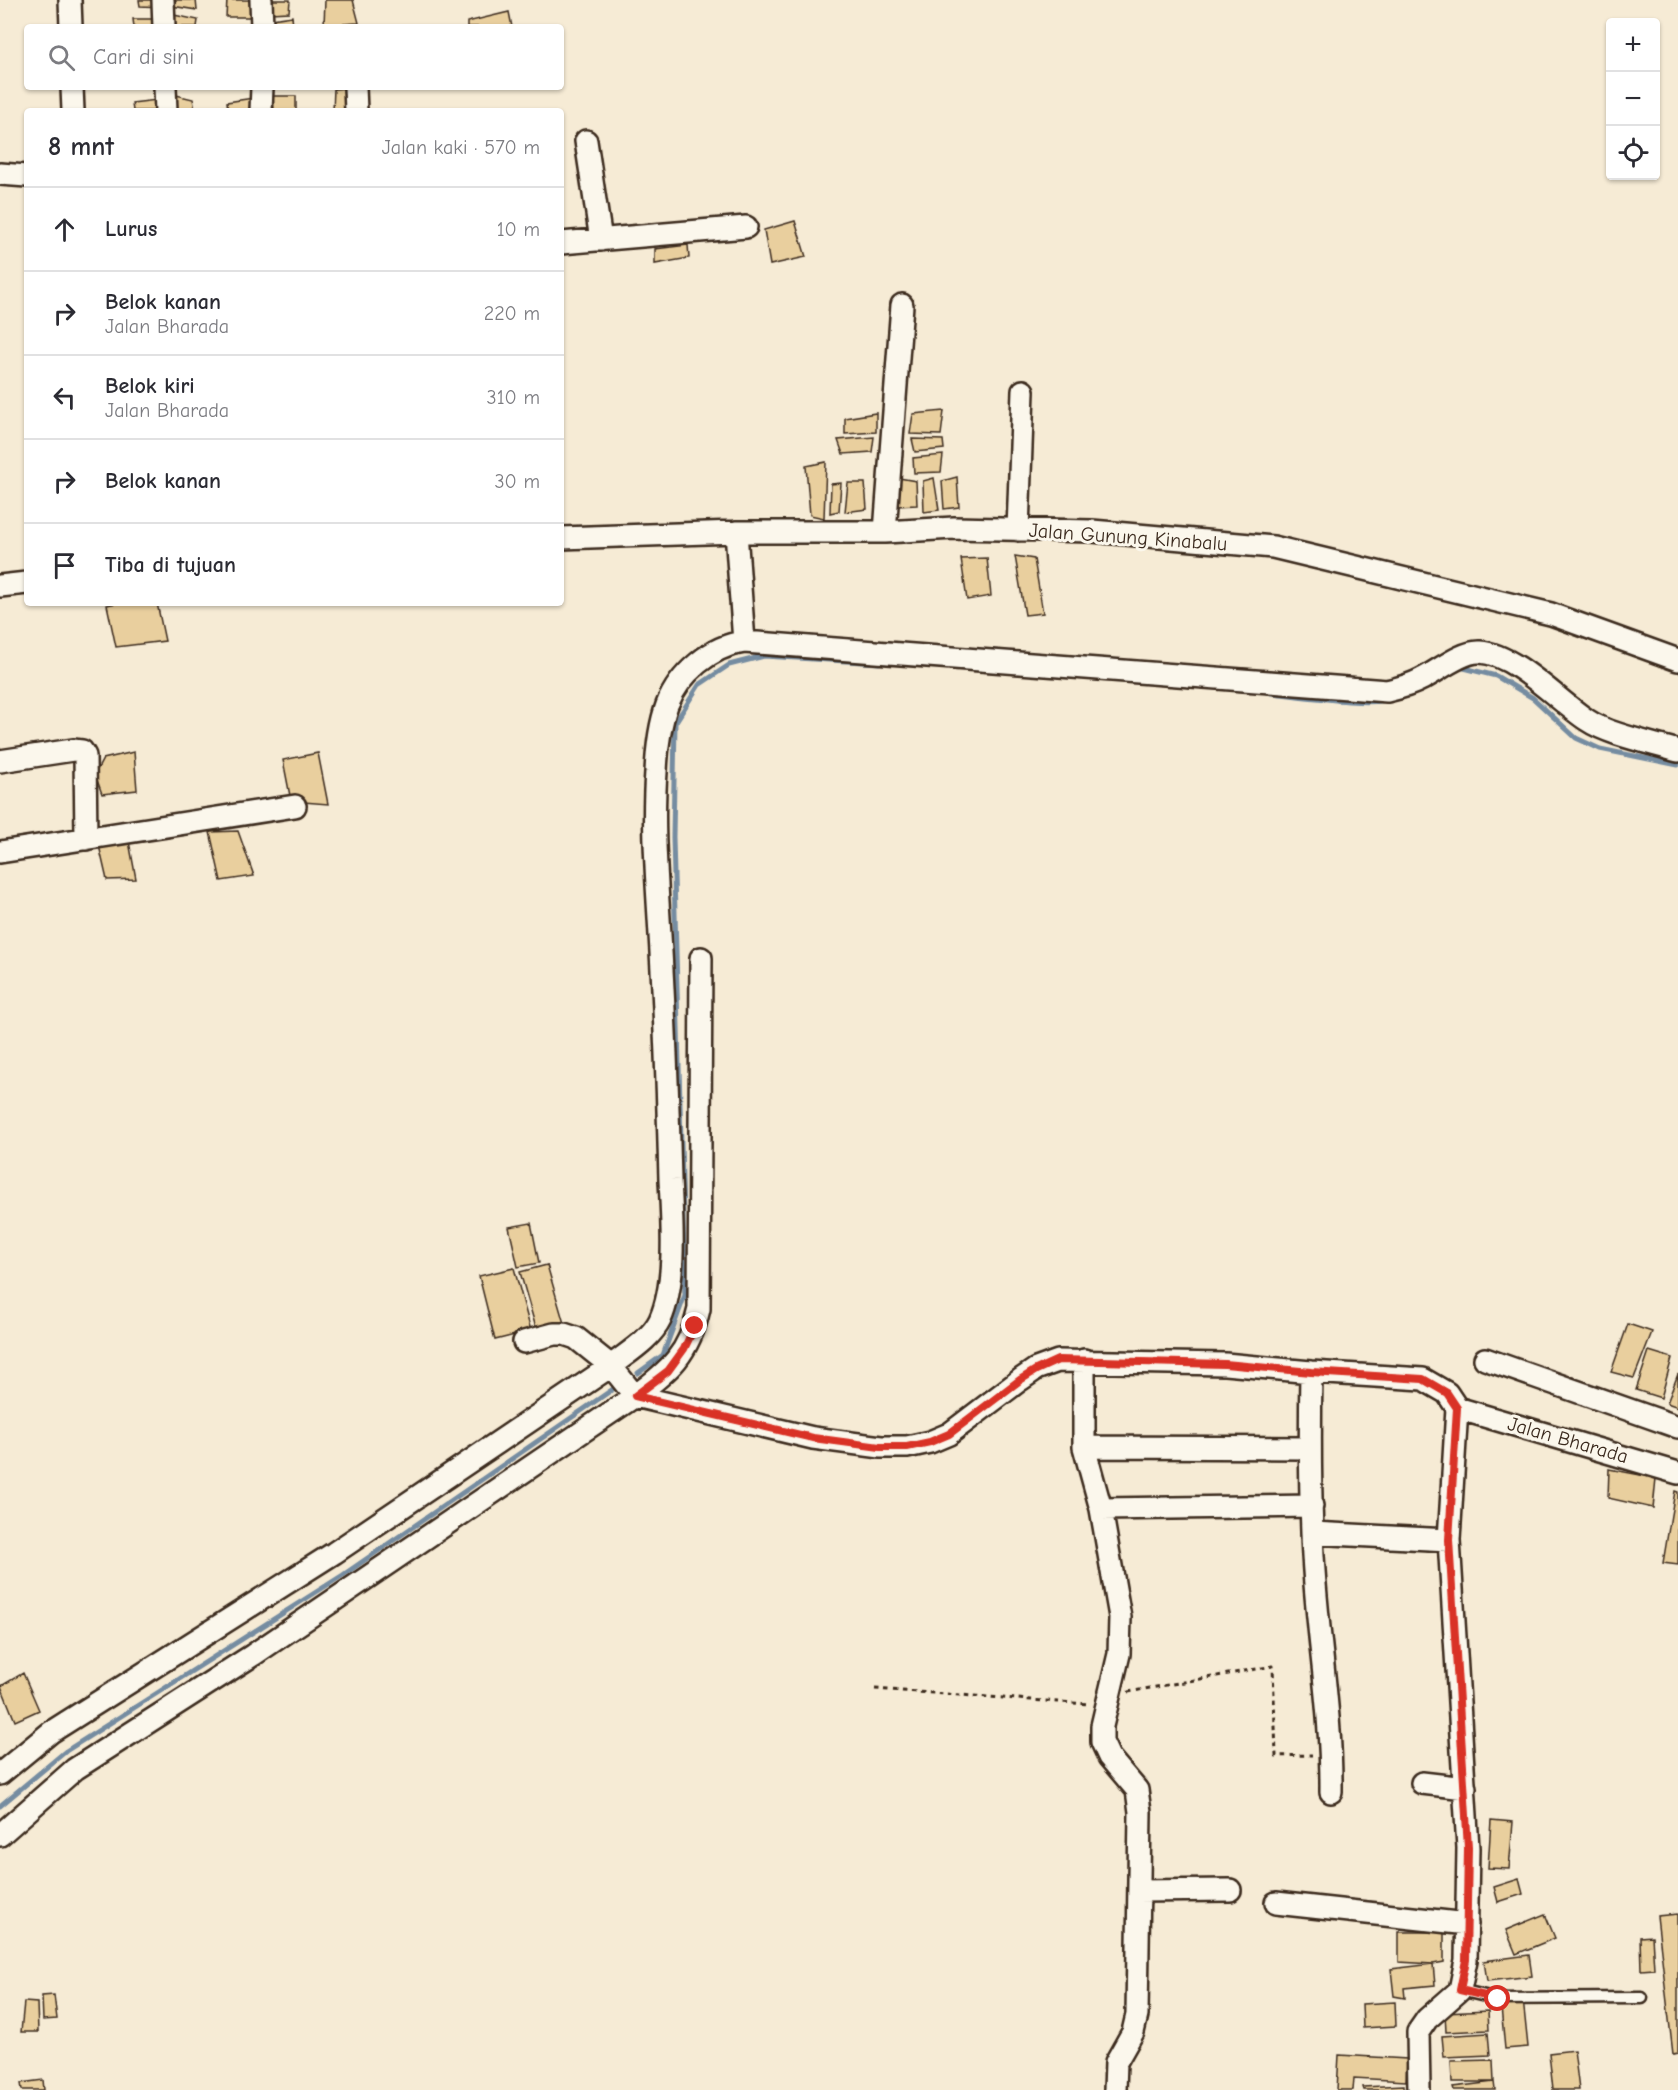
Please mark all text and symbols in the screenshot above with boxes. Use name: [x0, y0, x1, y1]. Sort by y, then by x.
map controls: [1606, 18, 1660, 180]
button: +: [1606, 18, 1660, 72]
search box: [24, 24, 564, 90]
icon: search: [45, 41, 78, 74]
text: Cari di sini: [93, 44, 194, 70]
button: −: [1606, 72, 1660, 126]
button: locate: [1606, 126, 1660, 180]
text: 8 mnt: [48, 132, 114, 162]
text: Jalan kaki · 570 m: [382, 136, 540, 159]
icon: ahead: [48, 213, 81, 246]
text: Lurus: [105, 216, 157, 242]
text: 10 m: [497, 218, 540, 241]
text: Belok kanan: [105, 289, 221, 315]
icon: right: [48, 297, 81, 330]
text: 220 m: [484, 302, 540, 325]
text: Jalan Bharada: [105, 315, 229, 338]
text: Belok kiri: [105, 373, 195, 399]
icon: left: [48, 381, 81, 414]
text: 310 m: [487, 386, 540, 409]
text: Jalan Bharada: [105, 399, 229, 422]
icon: right: [48, 465, 81, 498]
text: Belok kanan: [105, 468, 221, 494]
text: 30 m: [494, 470, 540, 493]
street label: Jalan Gunung Kinabalu: [1028, 519, 1228, 555]
icon: arrive: [48, 549, 81, 582]
text: Tiba di tujuan: [105, 552, 236, 578]
route end: [681, 1312, 707, 1338]
street label: Jalan Bharada: [1505, 1412, 1631, 1468]
route start: [1484, 1985, 1510, 2011]

